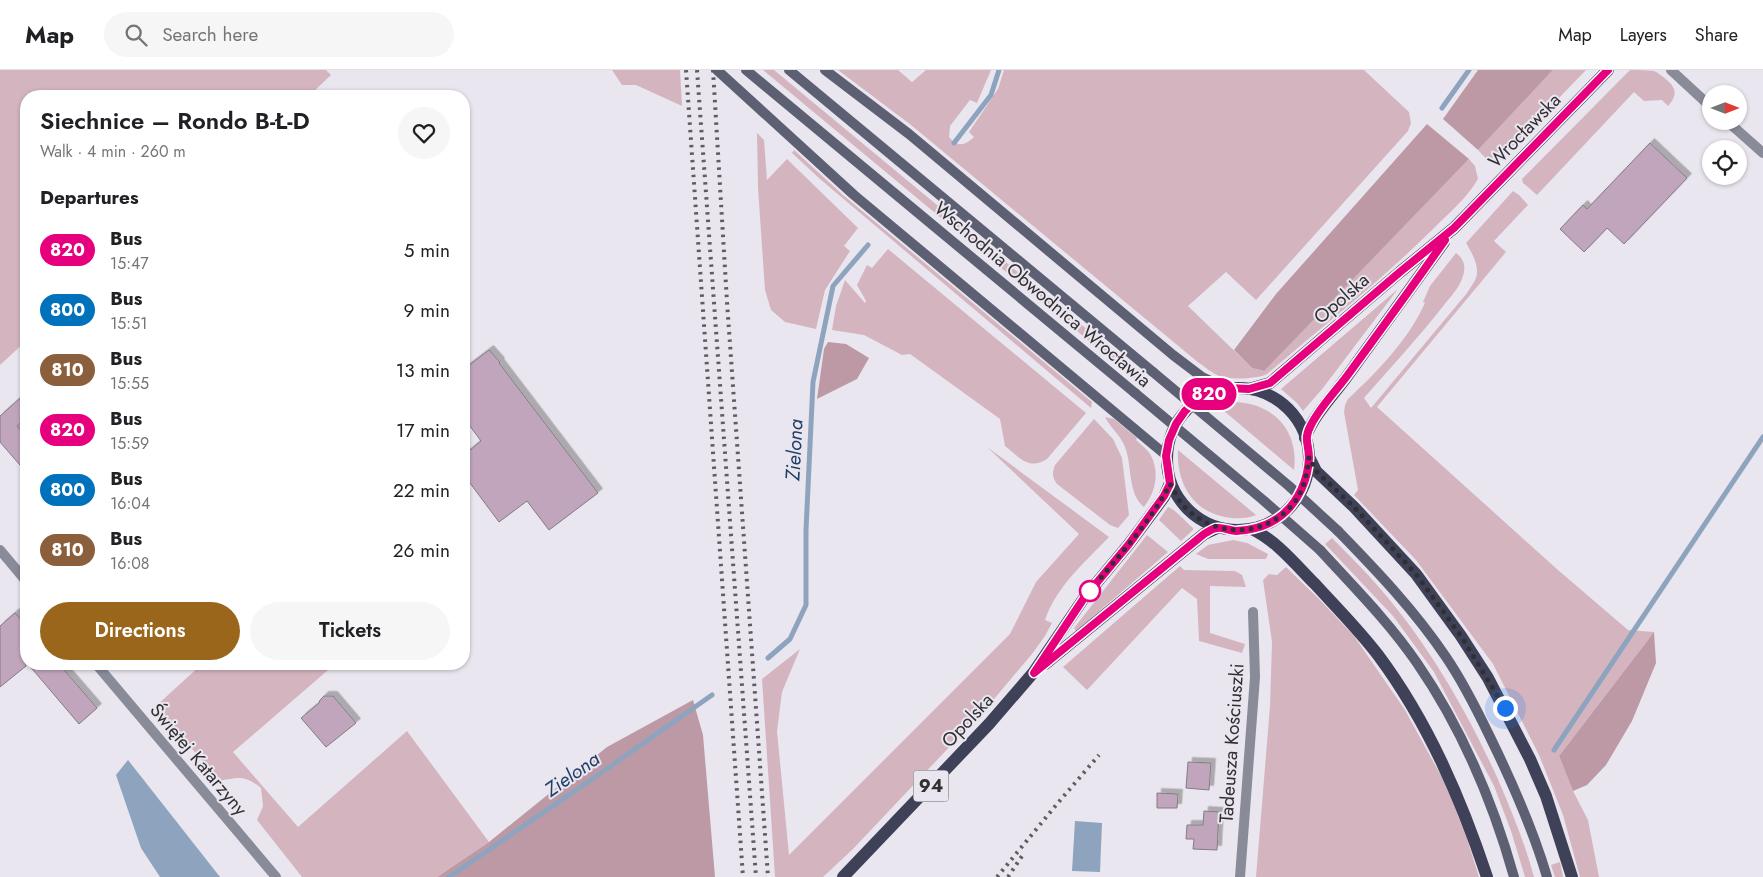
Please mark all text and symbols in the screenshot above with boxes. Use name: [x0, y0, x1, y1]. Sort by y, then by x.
search box: [104, 12, 454, 57]
text: Map: [25, 17, 74, 52]
icon: search: [122, 21, 150, 49]
text: Search here: [162, 21, 258, 48]
text: Map: [1558, 22, 1592, 48]
text: Layers: [1620, 22, 1667, 48]
text: Share: [1695, 22, 1738, 48]
north arrow: [1702, 85, 1748, 130]
map controls: [1702, 85, 1747, 185]
street label: Wrocławska: [1482, 87, 1567, 174]
text: Siechnice – Rondo B-Ł-D: [40, 103, 310, 138]
button: heart: [398, 107, 450, 159]
text: Walk · 4 min · 260 m: [40, 140, 186, 163]
button: locate: [1702, 140, 1747, 185]
text: Departures: [40, 184, 139, 211]
street label: Wschodnia Obwodnica Wrocławia: [928, 195, 1157, 394]
text: Bus: [110, 225, 142, 252]
text: 820: [50, 237, 85, 263]
text: 5 min: [404, 237, 450, 264]
text: 15:47: [110, 252, 149, 275]
street label: Opolska: [1308, 267, 1375, 330]
text: Bus: [110, 285, 142, 312]
text: 800: [50, 297, 85, 323]
text: 9 min: [404, 297, 450, 324]
text: 15:51: [110, 312, 147, 335]
text: Bus: [110, 345, 142, 372]
text: 810: [51, 357, 84, 383]
text: 13 min: [396, 357, 450, 384]
text: 15:55: [110, 372, 149, 395]
line badge: 820: [1180, 378, 1238, 410]
text: 820: [1191, 381, 1227, 407]
text: Bus: [110, 405, 142, 432]
text: 820: [50, 417, 85, 443]
text: 17 min: [396, 417, 450, 444]
water label: Zielona: [778, 418, 811, 483]
text: 15:59: [110, 432, 149, 455]
text: Bus: [110, 465, 142, 492]
text: 800: [50, 477, 85, 503]
text: 22 min: [393, 477, 450, 504]
text: 16:04: [110, 492, 150, 515]
text: Bus: [110, 525, 142, 552]
text: 810: [51, 537, 84, 563]
text: 26 min: [393, 537, 450, 564]
text: 16:08: [110, 552, 150, 575]
unlabelled marker: [1079, 580, 1101, 602]
button: Directions: [40, 602, 240, 660]
button: Tickets: [250, 602, 450, 660]
street label: Tadeusza Kościuszki: [1212, 662, 1251, 824]
street label: Opolska: [935, 687, 1000, 754]
your location: [1493, 696, 1518, 721]
street label: Świętej Katarzyny: [144, 697, 254, 822]
water label: Zielona: [538, 745, 606, 805]
road number: 94: [914, 770, 948, 801]

